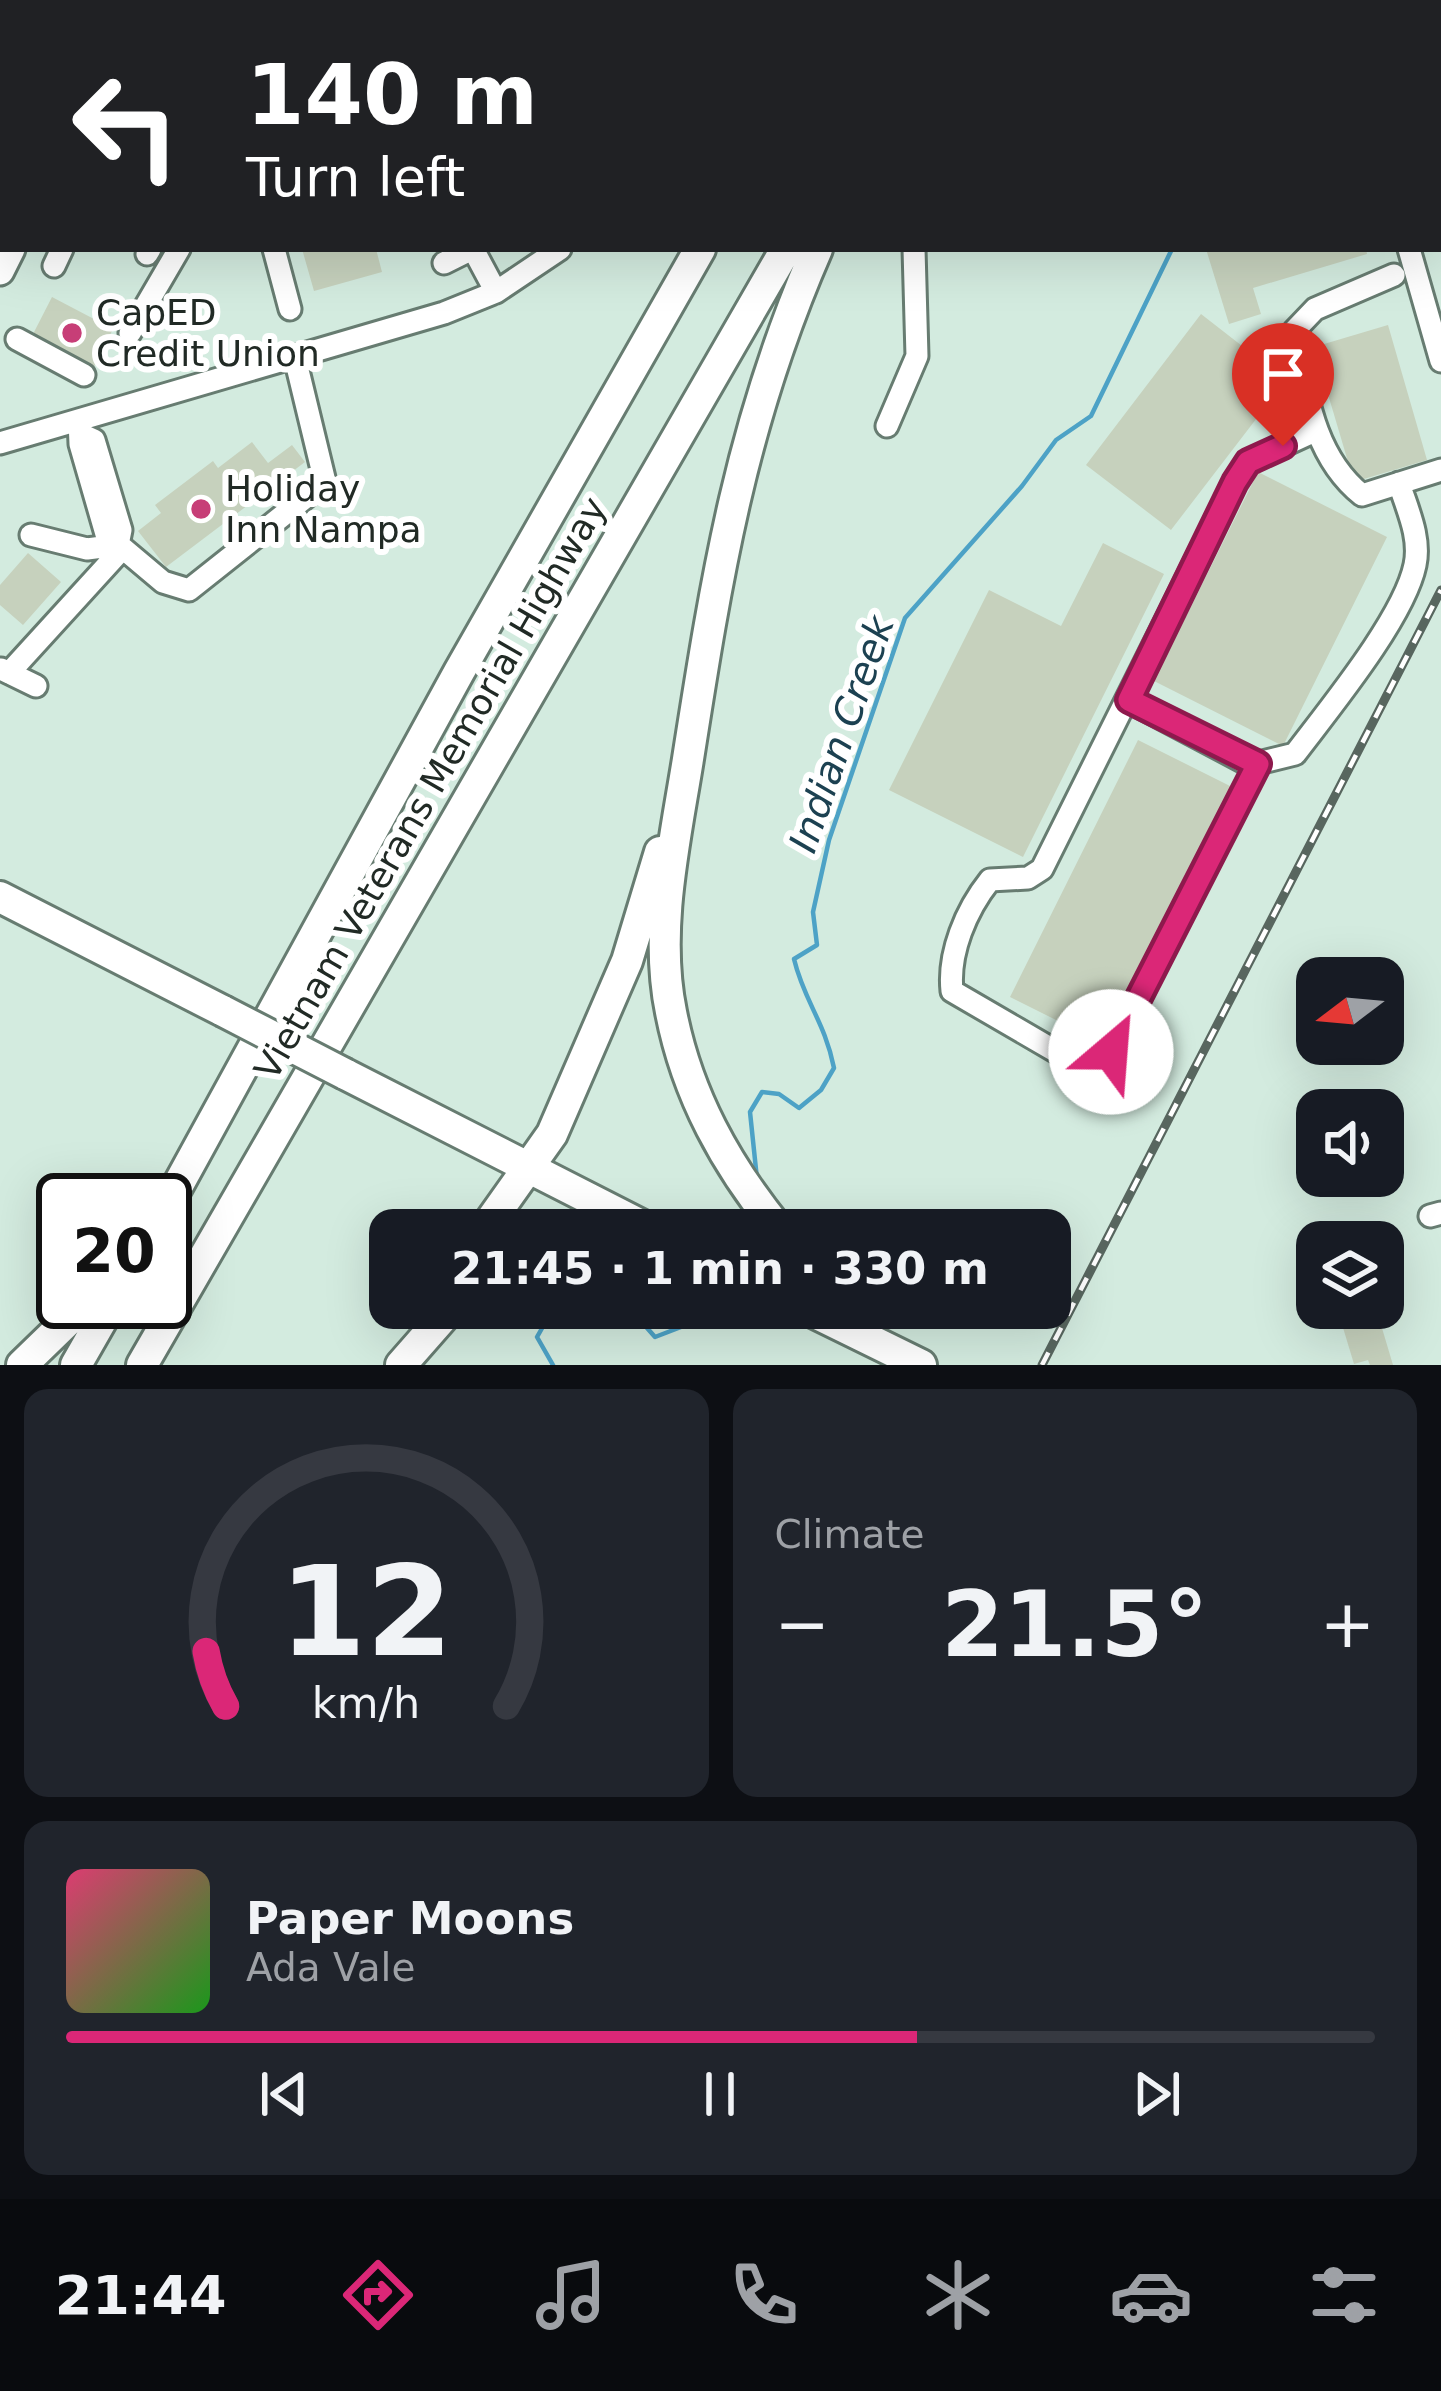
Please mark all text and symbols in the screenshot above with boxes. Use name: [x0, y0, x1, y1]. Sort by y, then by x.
text: 140 m: [246, 46, 538, 144]
icon: left: [48, 48, 204, 204]
text: Turn left: [246, 146, 465, 209]
place label: CapED Credit Union: [96, 292, 320, 374]
marker: CapED Credit Union: [59, 320, 85, 346]
pin: [1232, 323, 1334, 446]
icon: arrive: [1250, 341, 1316, 407]
place label: Holiday Inn Nampa: [225, 468, 422, 550]
street label: Vietnam Veterans Memorial Highway: [246, 490, 615, 1087]
marker: Holiday Inn Nampa: [188, 496, 214, 522]
water label: Indian Creek: [780, 609, 903, 858]
north arrow: [1296, 957, 1404, 1065]
map controls: [1296, 957, 1404, 1329]
position arrow: [1048, 989, 1174, 1115]
button: sound: [1296, 1089, 1404, 1197]
speed limit sign: 20: [36, 1173, 192, 1329]
button: layers: [1296, 1221, 1404, 1329]
text: 21:45 · 1 min · 330 m: [451, 1242, 989, 1295]
text: Climate: [775, 1512, 925, 1557]
text: 12: [279, 1539, 453, 1684]
text: 21.5°: [941, 1572, 1208, 1677]
text: −: [775, 1586, 830, 1663]
text: +: [1320, 1586, 1375, 1663]
text: km/h: [312, 1678, 420, 1728]
text: Paper Moons: [246, 1892, 574, 1945]
text: Ada Vale: [246, 1945, 415, 1990]
icon: previous: [251, 2061, 317, 2127]
icon: pause: [687, 2061, 753, 2127]
icon: next: [1124, 2061, 1190, 2127]
icon: directions: [336, 2253, 420, 2337]
icon: music: [529, 2253, 613, 2337]
icon: phone: [722, 2253, 806, 2337]
icon: climate: [916, 2253, 1000, 2337]
icon: car: [1109, 2253, 1193, 2337]
icon: filters: [1302, 2253, 1386, 2337]
text: 21:44: [55, 2264, 227, 2327]

